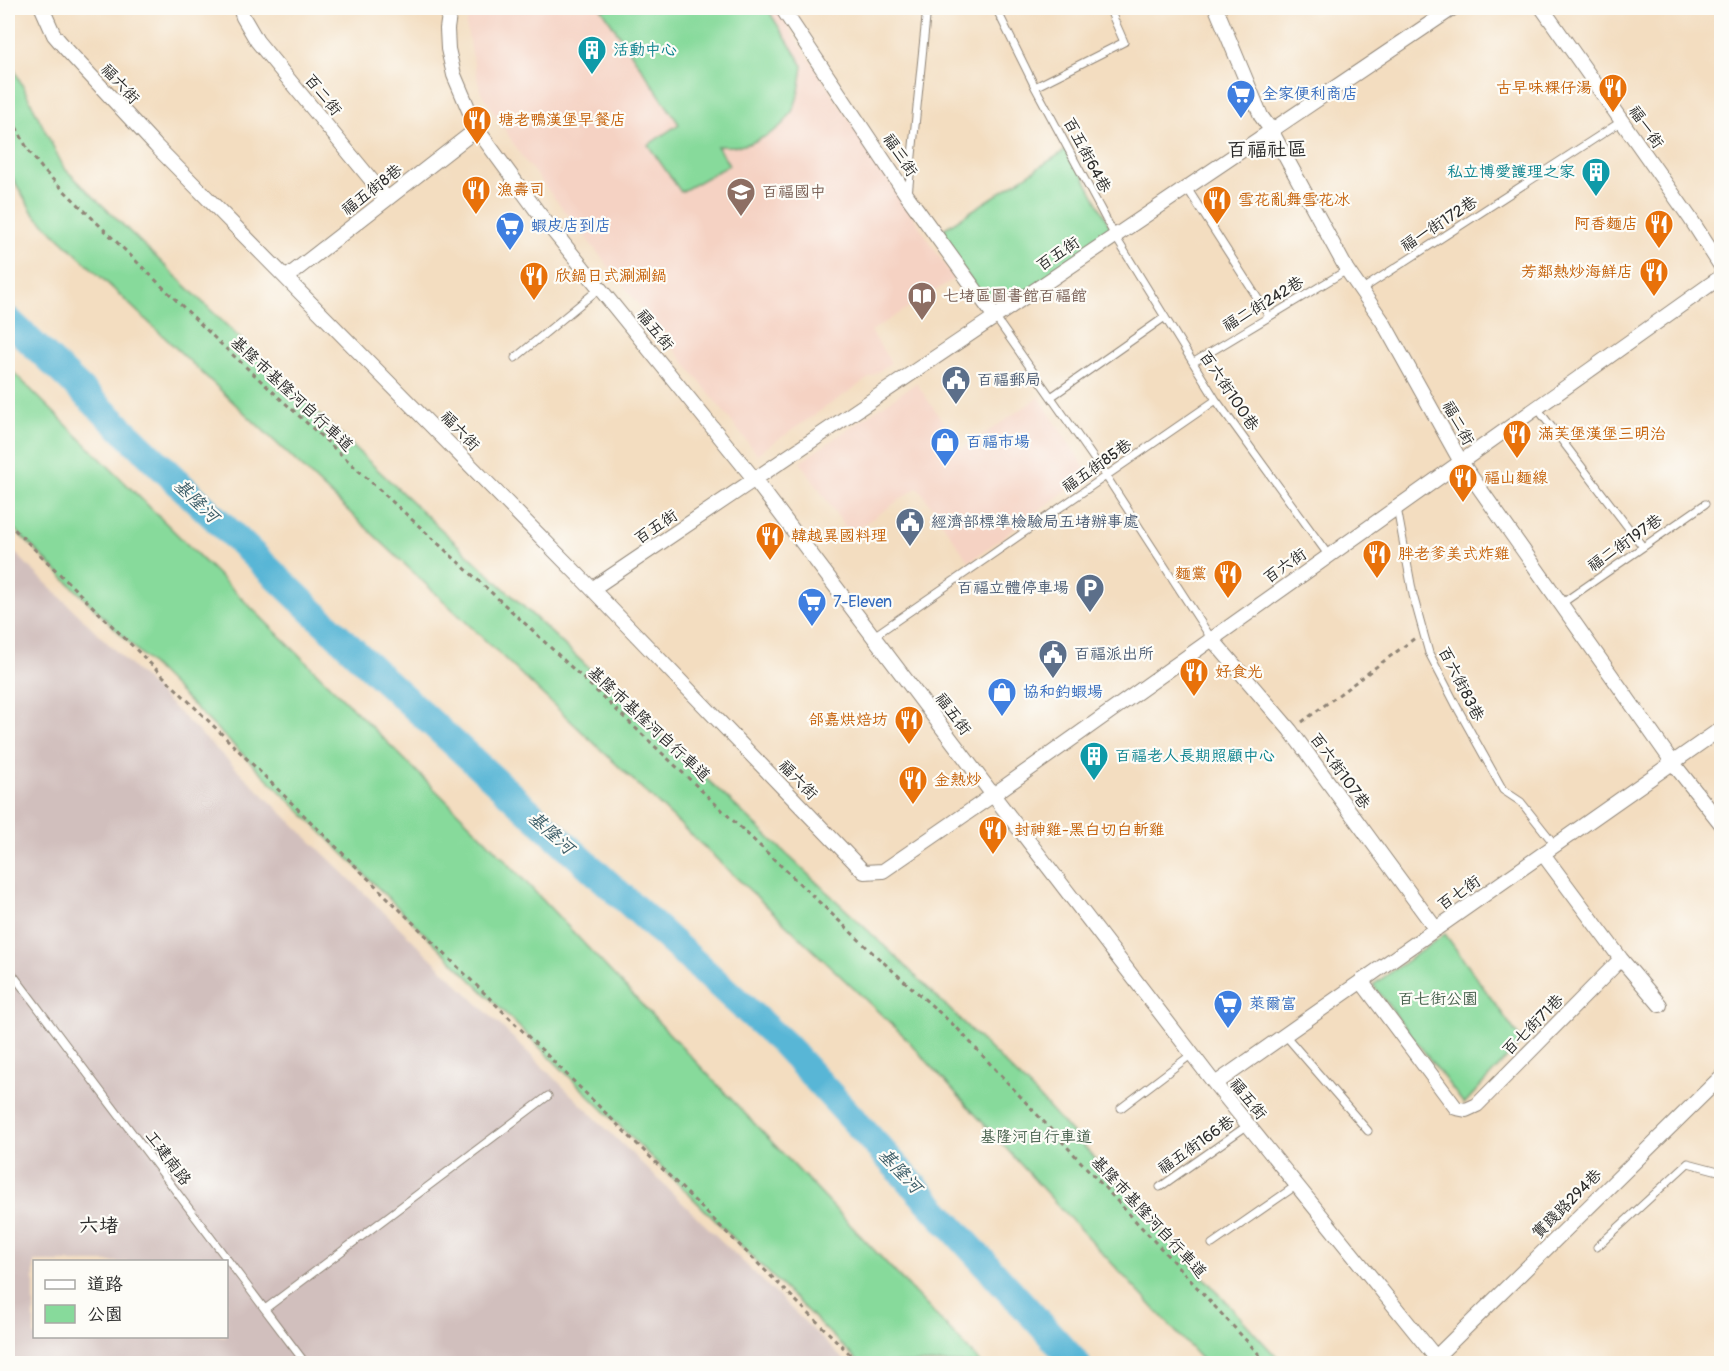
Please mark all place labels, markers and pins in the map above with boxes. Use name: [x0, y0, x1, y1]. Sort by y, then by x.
building icon: 活動中心: [576, 34, 608, 76]
place label: 活動中心: [613, 40, 677, 60]
restaurant icon: 古早味粿仔湯: [1597, 72, 1629, 114]
supermarket icon: 全家便利商店: [1225, 78, 1257, 120]
place label: 古早味粿仔湯: [1496, 78, 1592, 98]
place label: 全家便利商店: [1262, 84, 1358, 104]
restaurant icon: 塘老鴨漢堡早餐店: [461, 104, 493, 146]
place label: 塘老鴨漢堡早餐店: [498, 110, 626, 130]
building icon: 私立博愛護理之家: [1580, 156, 1612, 198]
place label: 私立博愛護理之家: [1447, 162, 1575, 182]
restaurant icon: 漁壽司: [460, 174, 492, 216]
school or university icon: 百福國中: [725, 176, 757, 218]
place label: 漁壽司: [497, 180, 545, 200]
place label: 百福國中: [762, 182, 826, 202]
restaurant icon: 雪花亂舞雪花冰: [1201, 184, 1233, 226]
place label: 雪花亂舞雪花冰: [1238, 190, 1350, 210]
restaurant icon: 阿香麵店: [1643, 208, 1675, 250]
supermarket icon: 蝦皮店到店: [494, 210, 526, 252]
place label: 阿香麵店: [1574, 214, 1638, 234]
place label: 蝦皮店到店: [531, 216, 611, 236]
restaurant icon: 芳鄰熱炒海鮮店: [1638, 256, 1670, 298]
restaurant icon: 欣鍋日式涮涮鍋: [518, 260, 550, 302]
place label: 芳鄰熱炒海鮮店: [1521, 262, 1633, 282]
place label: 欣鍋日式涮涮鍋: [555, 266, 667, 286]
library icon: 七堵區圖書館百福館: [906, 280, 938, 322]
place label: 七堵區圖書館百福館: [943, 286, 1087, 306]
public building icon: 百福郵局: [940, 364, 972, 406]
place label: 百福郵局: [977, 370, 1041, 390]
restaurant icon: 滿芙堡漢堡三明治: [1501, 418, 1533, 460]
place label: 滿芙堡漢堡三明治: [1538, 424, 1666, 444]
shop icon: 百福市場: [929, 426, 961, 468]
place label: 百福市場: [966, 432, 1030, 452]
restaurant icon: 福山麵線: [1447, 462, 1479, 504]
place label: 福山麵線: [1484, 468, 1548, 488]
public building icon: 經濟部標準檢驗局五堵辦事處: [894, 506, 926, 548]
place label: 經濟部標準檢驗局五堵辦事處: [931, 512, 1139, 532]
restaurant icon: 韓越異國料理: [754, 520, 786, 562]
place label: 韓越異國料理: [791, 526, 887, 546]
restaurant icon: 胖老爹美式炸雞: [1361, 538, 1393, 580]
place label: 胖老爹美式炸雞: [1398, 544, 1510, 564]
restaurant icon: 麵黨: [1212, 558, 1244, 600]
place label: 麵黨: [1175, 564, 1207, 584]
parking icon: 百福立體停車場: [1074, 572, 1106, 614]
place label: 百福立體停車場: [957, 578, 1069, 598]
supermarket icon: 7-Eleven: [796, 586, 828, 628]
place label: 7-Eleven: [833, 592, 892, 612]
public building icon: 百福派出所: [1037, 638, 1069, 680]
place label: 百福派出所: [1074, 644, 1154, 664]
restaurant icon: 好食光: [1178, 656, 1210, 698]
place label: 好食光: [1215, 662, 1263, 682]
shop icon: 協和釣蝦場: [986, 676, 1018, 718]
place label: 協和釣蝦場: [1023, 682, 1103, 702]
restaurant icon: 郃嘉烘焙坊: [893, 704, 925, 746]
place label: 郃嘉烘焙坊: [808, 710, 888, 730]
building icon: 百福老人長期照顧中心: [1078, 740, 1110, 782]
place label: 百福老人長期照顧中心: [1115, 746, 1275, 766]
restaurant icon: 金熱炒: [897, 764, 929, 806]
place label: 金熱炒: [934, 770, 982, 790]
restaurant icon: 封神雞-黑白切白斬雞: [977, 814, 1009, 856]
place label: 封神雞-黑白切白斬雞: [1014, 820, 1165, 840]
supermarket icon: 萊爾富: [1212, 988, 1244, 1030]
place label: 萊爾富: [1249, 994, 1297, 1014]

